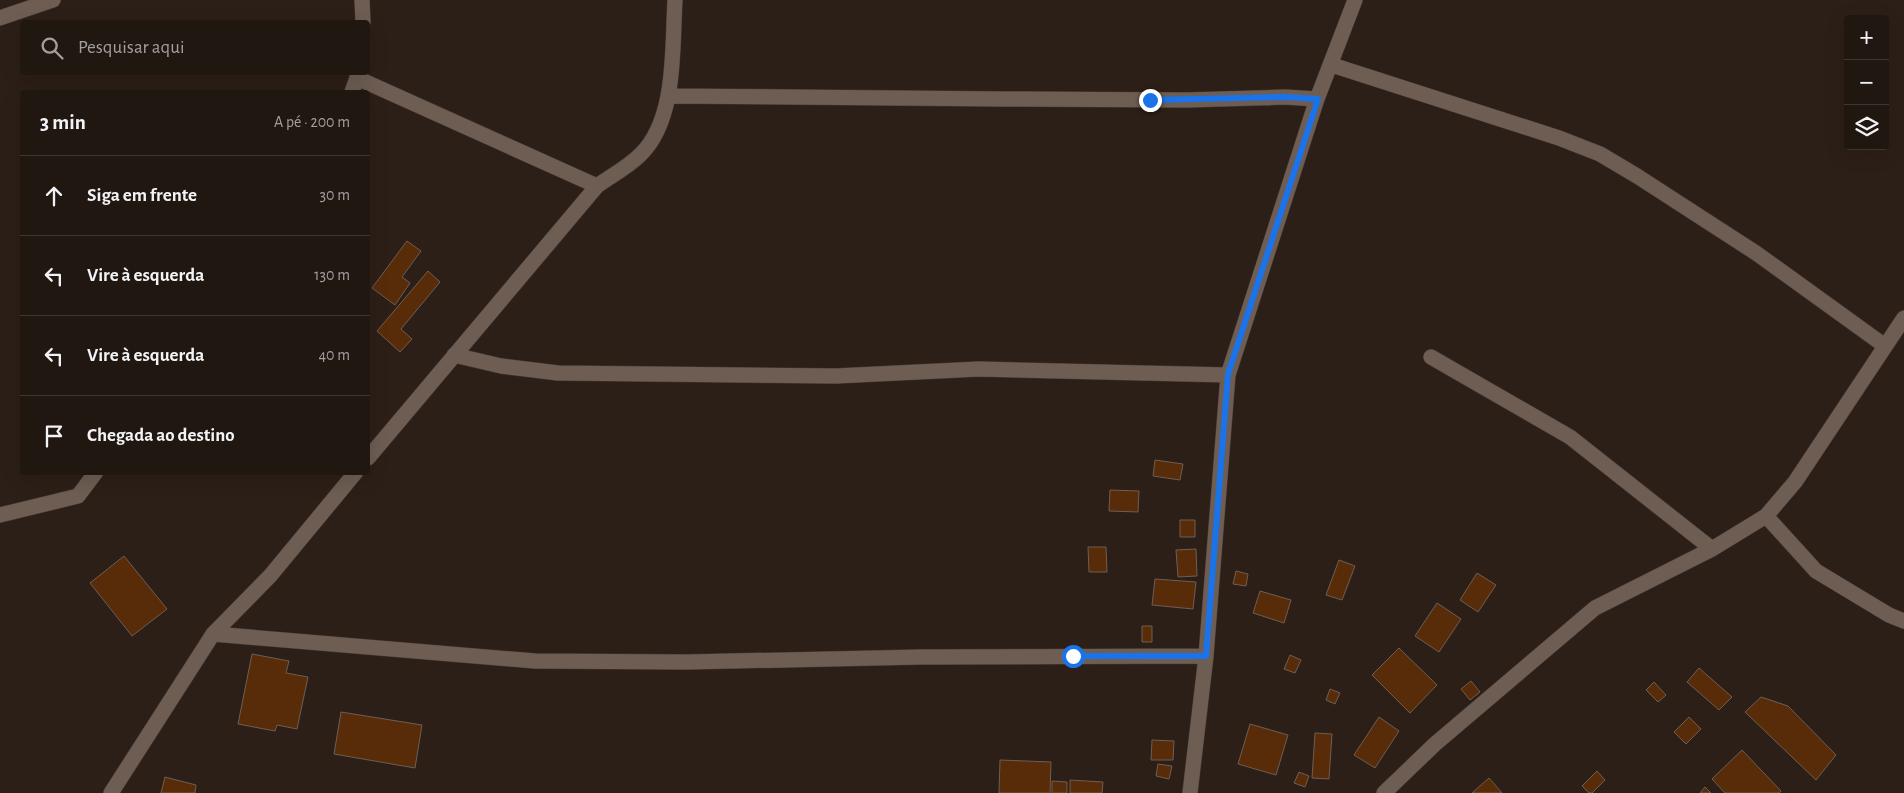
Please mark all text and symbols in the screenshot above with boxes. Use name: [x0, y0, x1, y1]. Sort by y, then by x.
map controls: [1844, 15, 1889, 150]
button: +: [1844, 15, 1889, 60]
search box: [20, 20, 370, 75]
icon: search: [38, 34, 66, 62]
text: Pesquisar aqui: [78, 38, 184, 57]
button: −: [1844, 60, 1889, 105]
route end: [1139, 89, 1162, 112]
button: layers: [1844, 105, 1889, 150]
text: 3 min: [40, 112, 86, 133]
text: A pé · 200 m: [274, 114, 350, 130]
icon: ahead: [40, 182, 68, 210]
text: Siga em frente: [87, 186, 197, 205]
text: 30 m: [320, 187, 350, 203]
icon: left: [40, 262, 68, 290]
text: Vire à esquerda: [87, 266, 204, 285]
text: 130 m: [314, 267, 350, 283]
icon: left: [40, 342, 68, 370]
text: Vire à esquerda: [87, 346, 204, 365]
text: 40 m: [318, 347, 350, 363]
icon: arrive: [40, 422, 68, 450]
text: Chegada ao destino: [87, 426, 235, 445]
route start: [1062, 645, 1085, 668]

